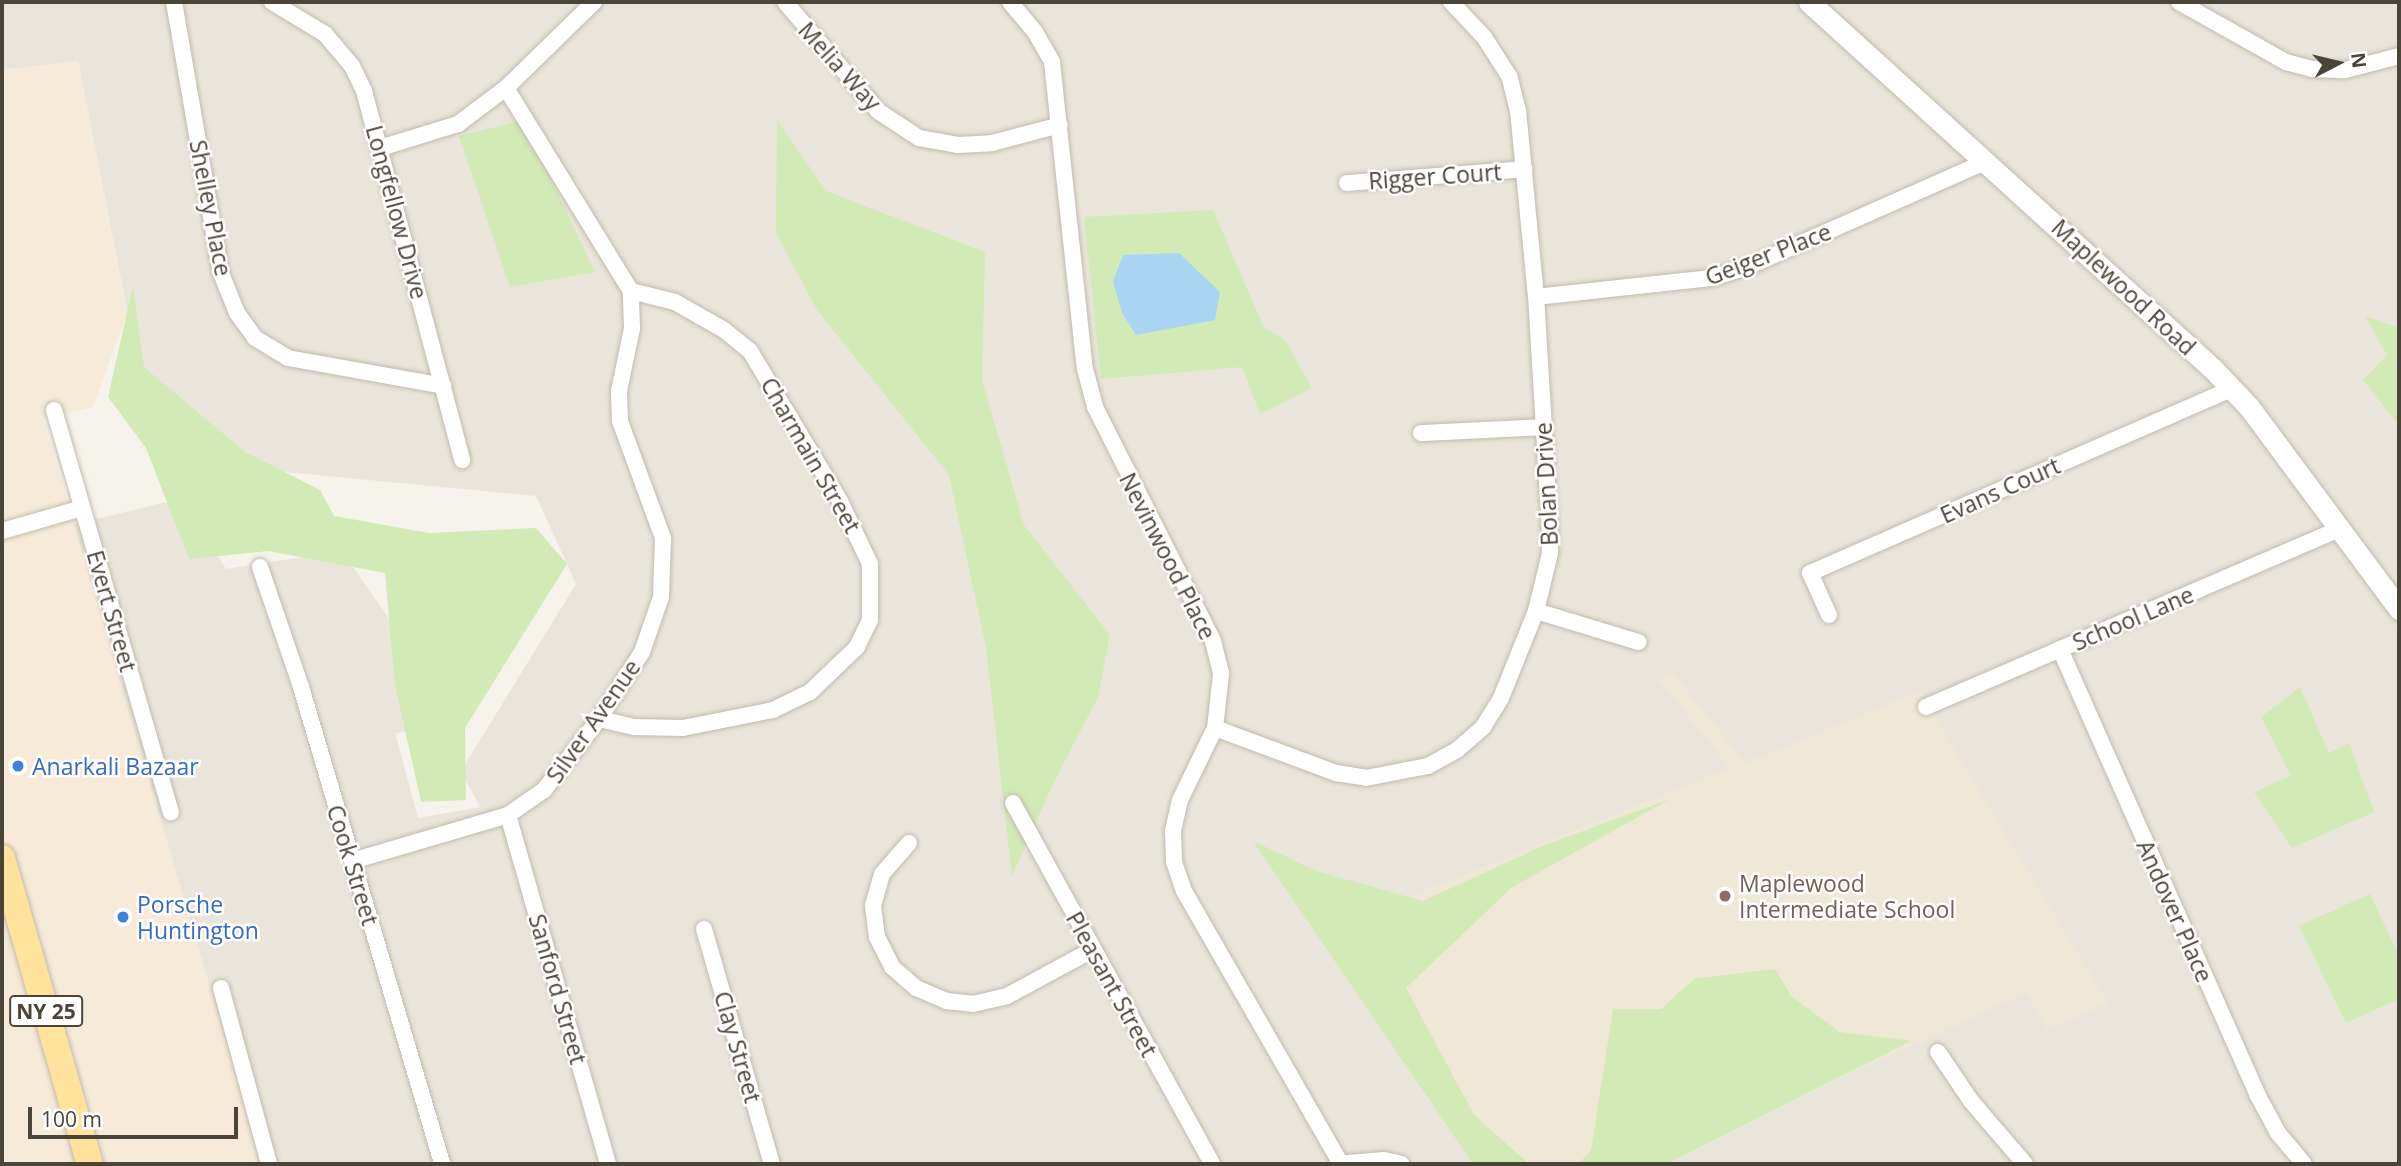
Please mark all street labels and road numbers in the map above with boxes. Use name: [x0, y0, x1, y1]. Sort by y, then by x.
street label: Melia Way: [793, 16, 887, 116]
street label: Longfellow Drive: [361, 122, 433, 302]
street label: Shelley Place: [184, 138, 238, 278]
street label: Rigger Court: [1368, 158, 1502, 194]
street label: Maplewood Road: [2046, 213, 2202, 361]
street label: Geiger Place: [1701, 217, 1835, 291]
street label: Charmain Street: [755, 372, 867, 538]
street label: Bolan Drive: [1529, 422, 1563, 546]
street label: Evans Court: [1936, 451, 2064, 529]
street label: Nevinwood Place: [1114, 468, 1222, 644]
street label: Evert Street: [82, 547, 142, 675]
street label: School Lane: [2068, 580, 2198, 656]
street label: Silver Avenue: [540, 654, 646, 788]
street label: Cook Street: [322, 801, 384, 929]
street label: Andover Place: [2131, 836, 2219, 986]
street label: Pleasant Street: [1061, 907, 1163, 1061]
street label: Sanford Street: [523, 911, 593, 1067]
street label: Clay Street: [709, 988, 767, 1106]
road number: NY 25: [7, 993, 84, 1028]

